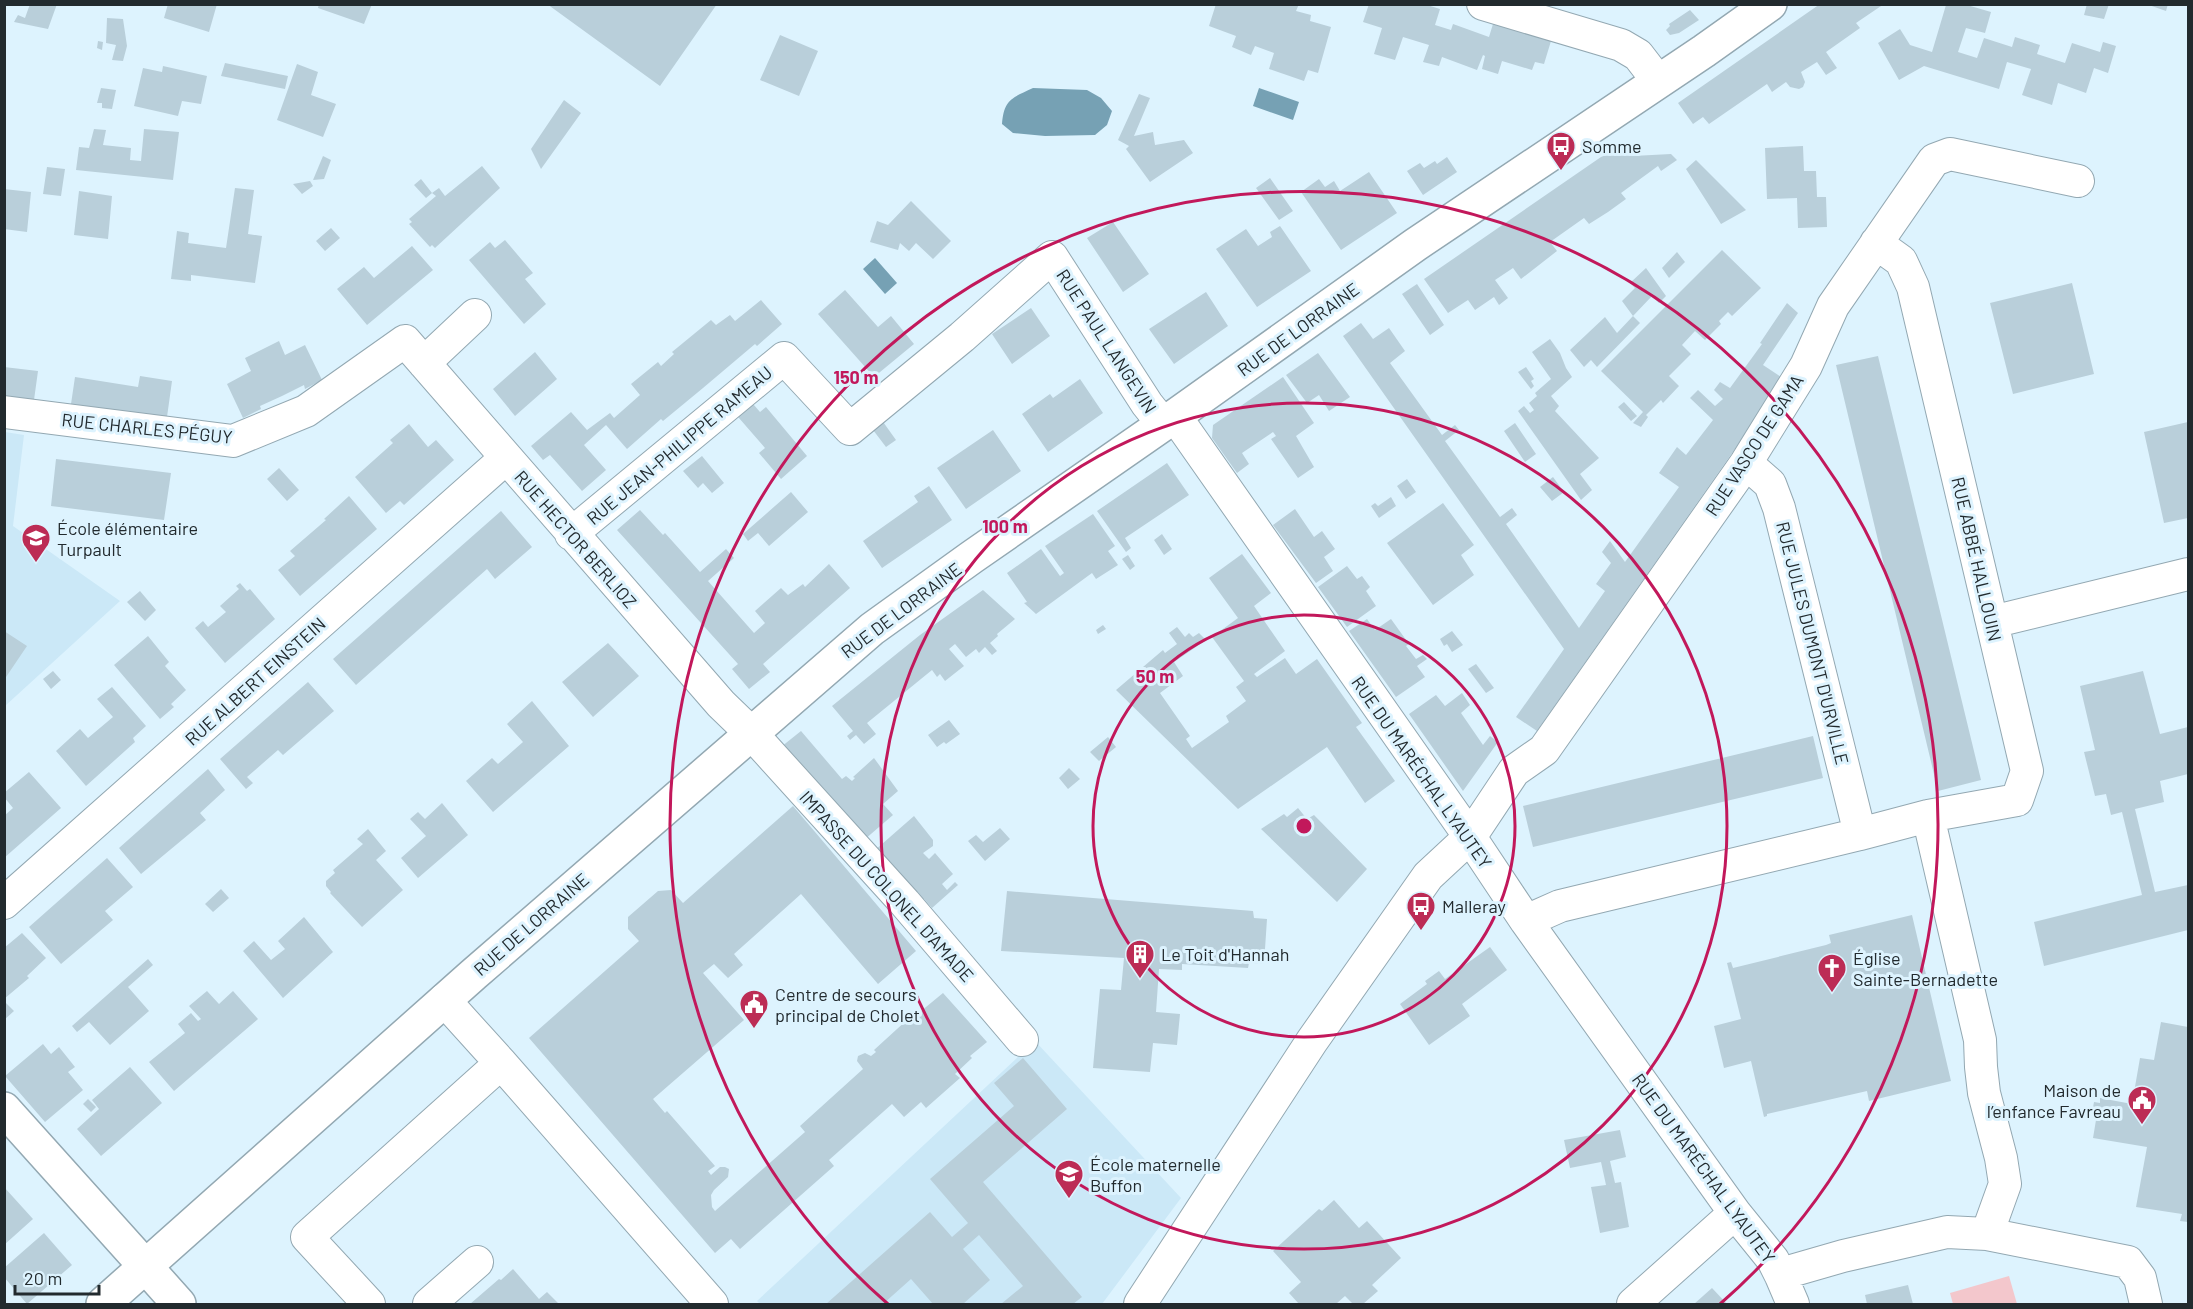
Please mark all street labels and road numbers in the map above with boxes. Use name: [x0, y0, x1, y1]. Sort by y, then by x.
street label: RUE PAUL LANGEVIN: [1052, 265, 1162, 417]
street label: RUE DE LORRAINE: [1233, 277, 1363, 381]
street label: RUE JEAN-PHILIPPE RAMEAU: [582, 361, 776, 529]
street label: RUE VASCO DE GAMA: [1700, 370, 1808, 520]
street label: RUE CHARLES PÉGUY: [61, 408, 233, 448]
street label: RUE HECTOR BERLIOZ: [510, 466, 642, 612]
street label: RUE ABBÉ HALLOUIN: [1947, 475, 2007, 643]
street label: RUE JULES DUMONT D'URVILLE: [1772, 519, 1854, 767]
street label: RUE DE LORRAINE: [836, 558, 966, 662]
street label: RUE ALBERT EINSTEIN: [180, 612, 330, 750]
street label: RUE DU MARÉCHAL LYAUTEY: [1347, 672, 1497, 872]
street label: IMPASSE DU COLONEL D’AMADE: [795, 786, 979, 986]
street label: RUE DE LORRAINE: [469, 868, 593, 980]
street label: RUE DU MARÉCHAL LYAUTEY: [1628, 1069, 1780, 1267]

